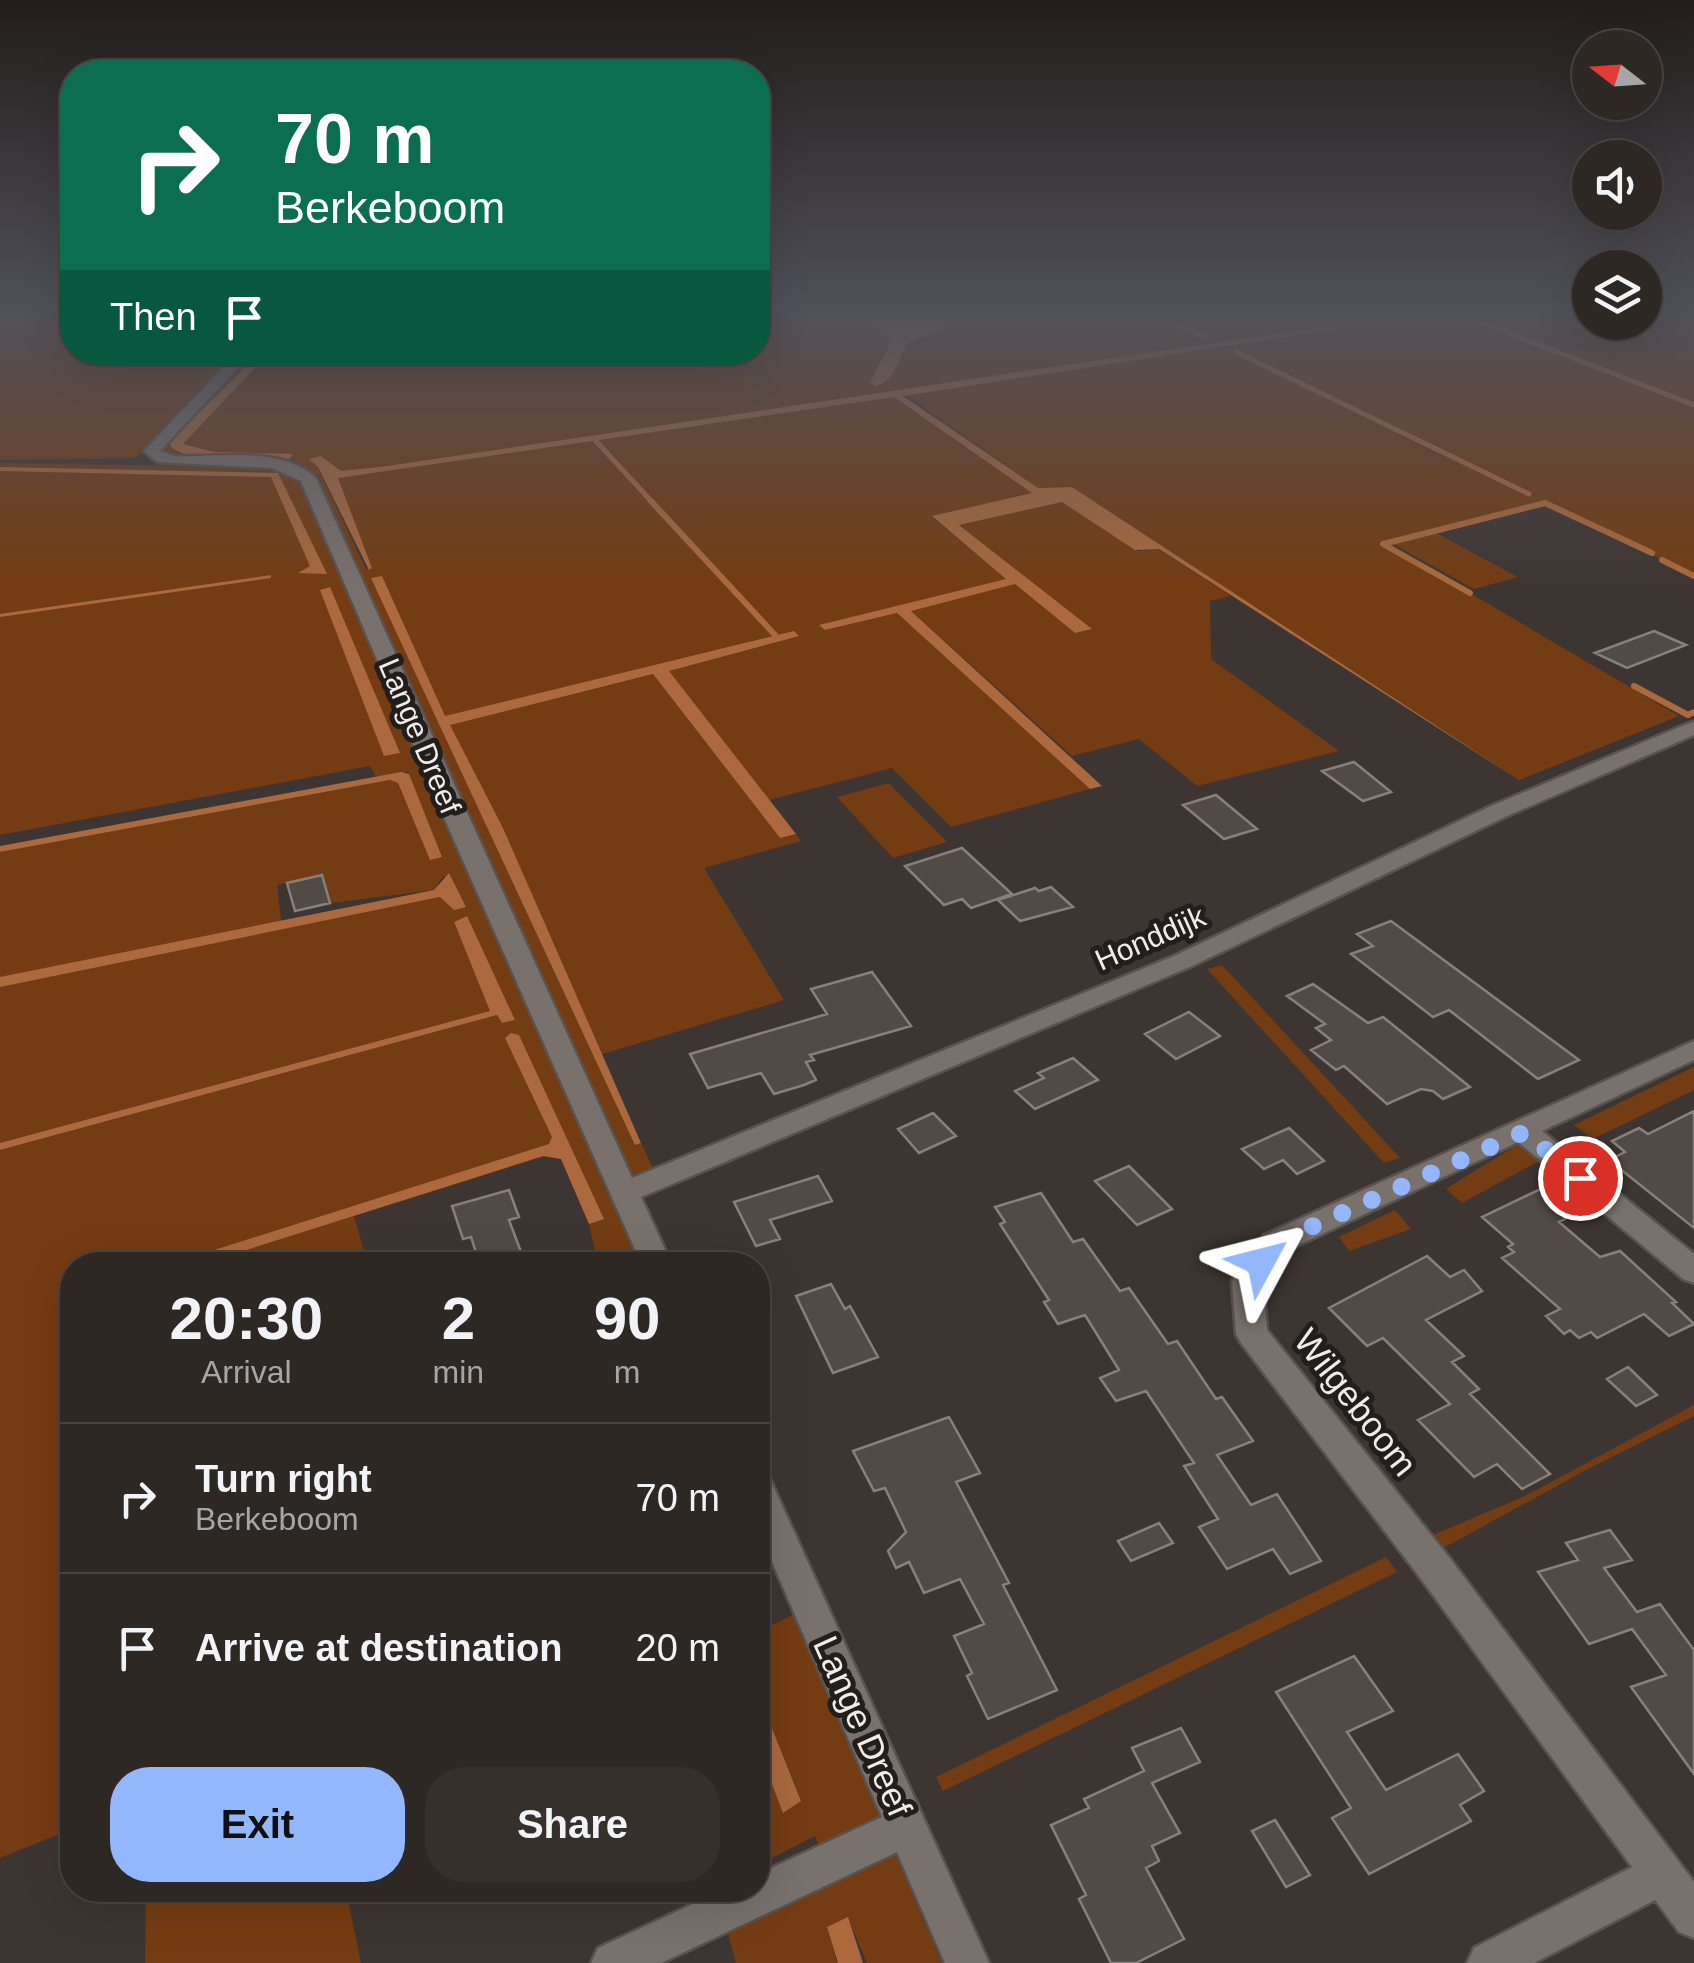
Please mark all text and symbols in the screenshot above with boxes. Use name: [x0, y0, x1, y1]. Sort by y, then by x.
north arrow: [1572, 30, 1662, 120]
map controls: [1572, 30, 1662, 340]
icon: right: [110, 100, 240, 230]
text: 70 m: [275, 100, 435, 178]
button: sound: [1572, 140, 1662, 230]
text: Berkeboom: [275, 182, 505, 233]
button: layers: [1572, 250, 1662, 340]
icon: arrive: [217, 290, 272, 345]
text: Then: [110, 296, 197, 338]
street label: Lange Dreef: [373, 654, 468, 819]
street label: Honddijk: [1090, 899, 1211, 977]
pin: [1538, 1136, 1623, 1221]
icon: arrive: [1553, 1151, 1608, 1206]
position arrow: [1209, 1210, 1313, 1314]
text: 20:30: [170, 1285, 323, 1352]
text: 2: [442, 1285, 475, 1352]
text: 90: [594, 1285, 660, 1352]
street label: Wilgeboom: [1287, 1321, 1425, 1483]
text: Arrival: [201, 1354, 292, 1390]
text: min: [433, 1354, 484, 1390]
text: m: [614, 1354, 640, 1390]
text: Turn right: [195, 1458, 372, 1500]
icon: right: [110, 1471, 165, 1526]
text: 70 m: [636, 1477, 720, 1519]
text: Berkeboom: [195, 1501, 359, 1537]
icon: arrive: [110, 1621, 165, 1676]
text: Arrive at destination: [195, 1627, 562, 1669]
text: 20 m: [636, 1627, 720, 1669]
street label: Lange Dreef: [806, 1630, 920, 1822]
button: Exit: [110, 1767, 405, 1882]
button: Share: [425, 1767, 720, 1882]

